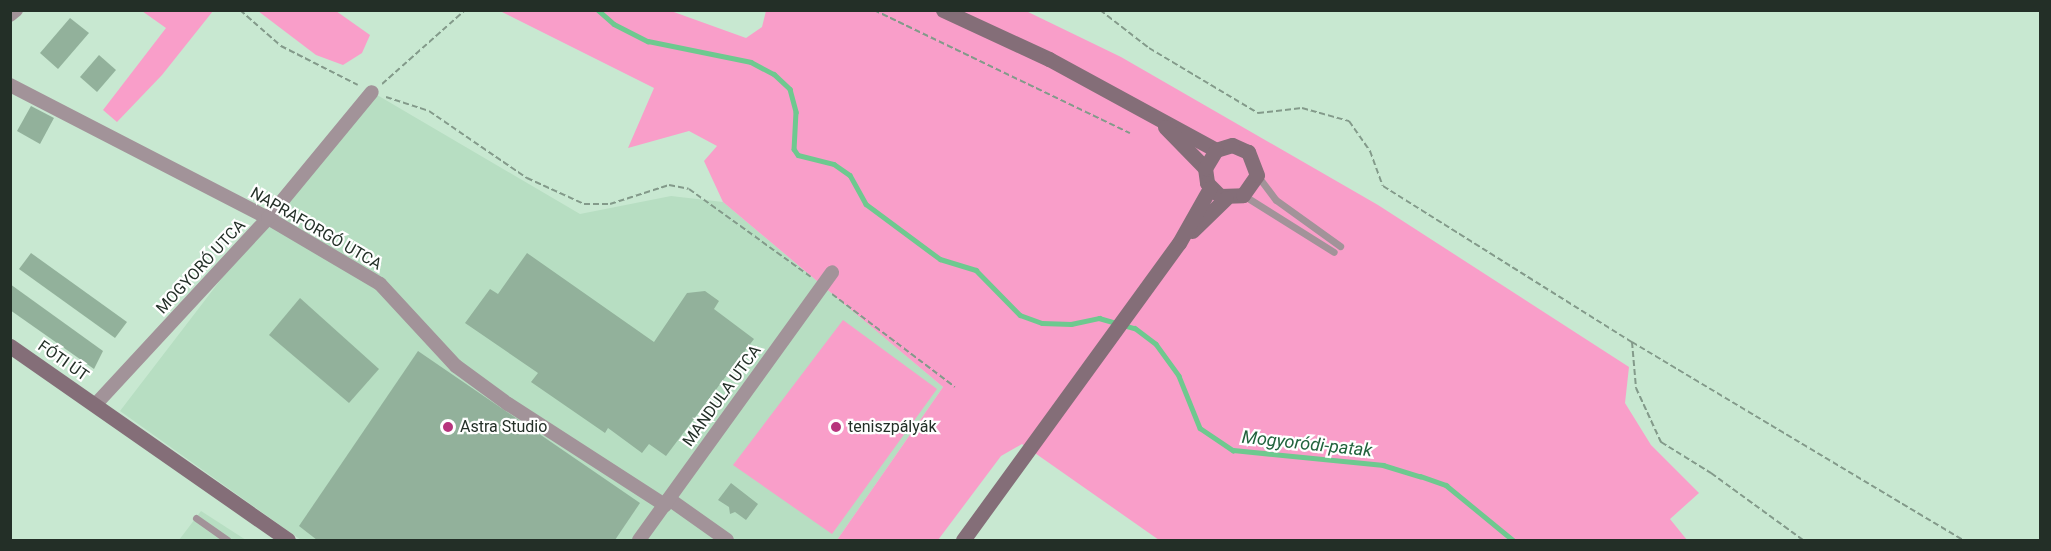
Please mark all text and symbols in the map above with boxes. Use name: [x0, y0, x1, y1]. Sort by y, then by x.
street label: NAPRAFORGÓ UTCA: [247, 184, 385, 274]
street label: MOGYORÓ UTCA: [152, 216, 250, 318]
street label: FÓTI ÚT: [34, 337, 92, 385]
street label: MANDULA UTCA: [679, 342, 765, 450]
place label: Astra Studio: [460, 417, 547, 437]
place label: teniszpályák: [848, 417, 936, 437]
marker: Astra Studio: [441, 420, 455, 434]
marker: teniszpályák: [829, 420, 843, 434]
water label: Mogyoródi-patak: [1241, 426, 1373, 462]

